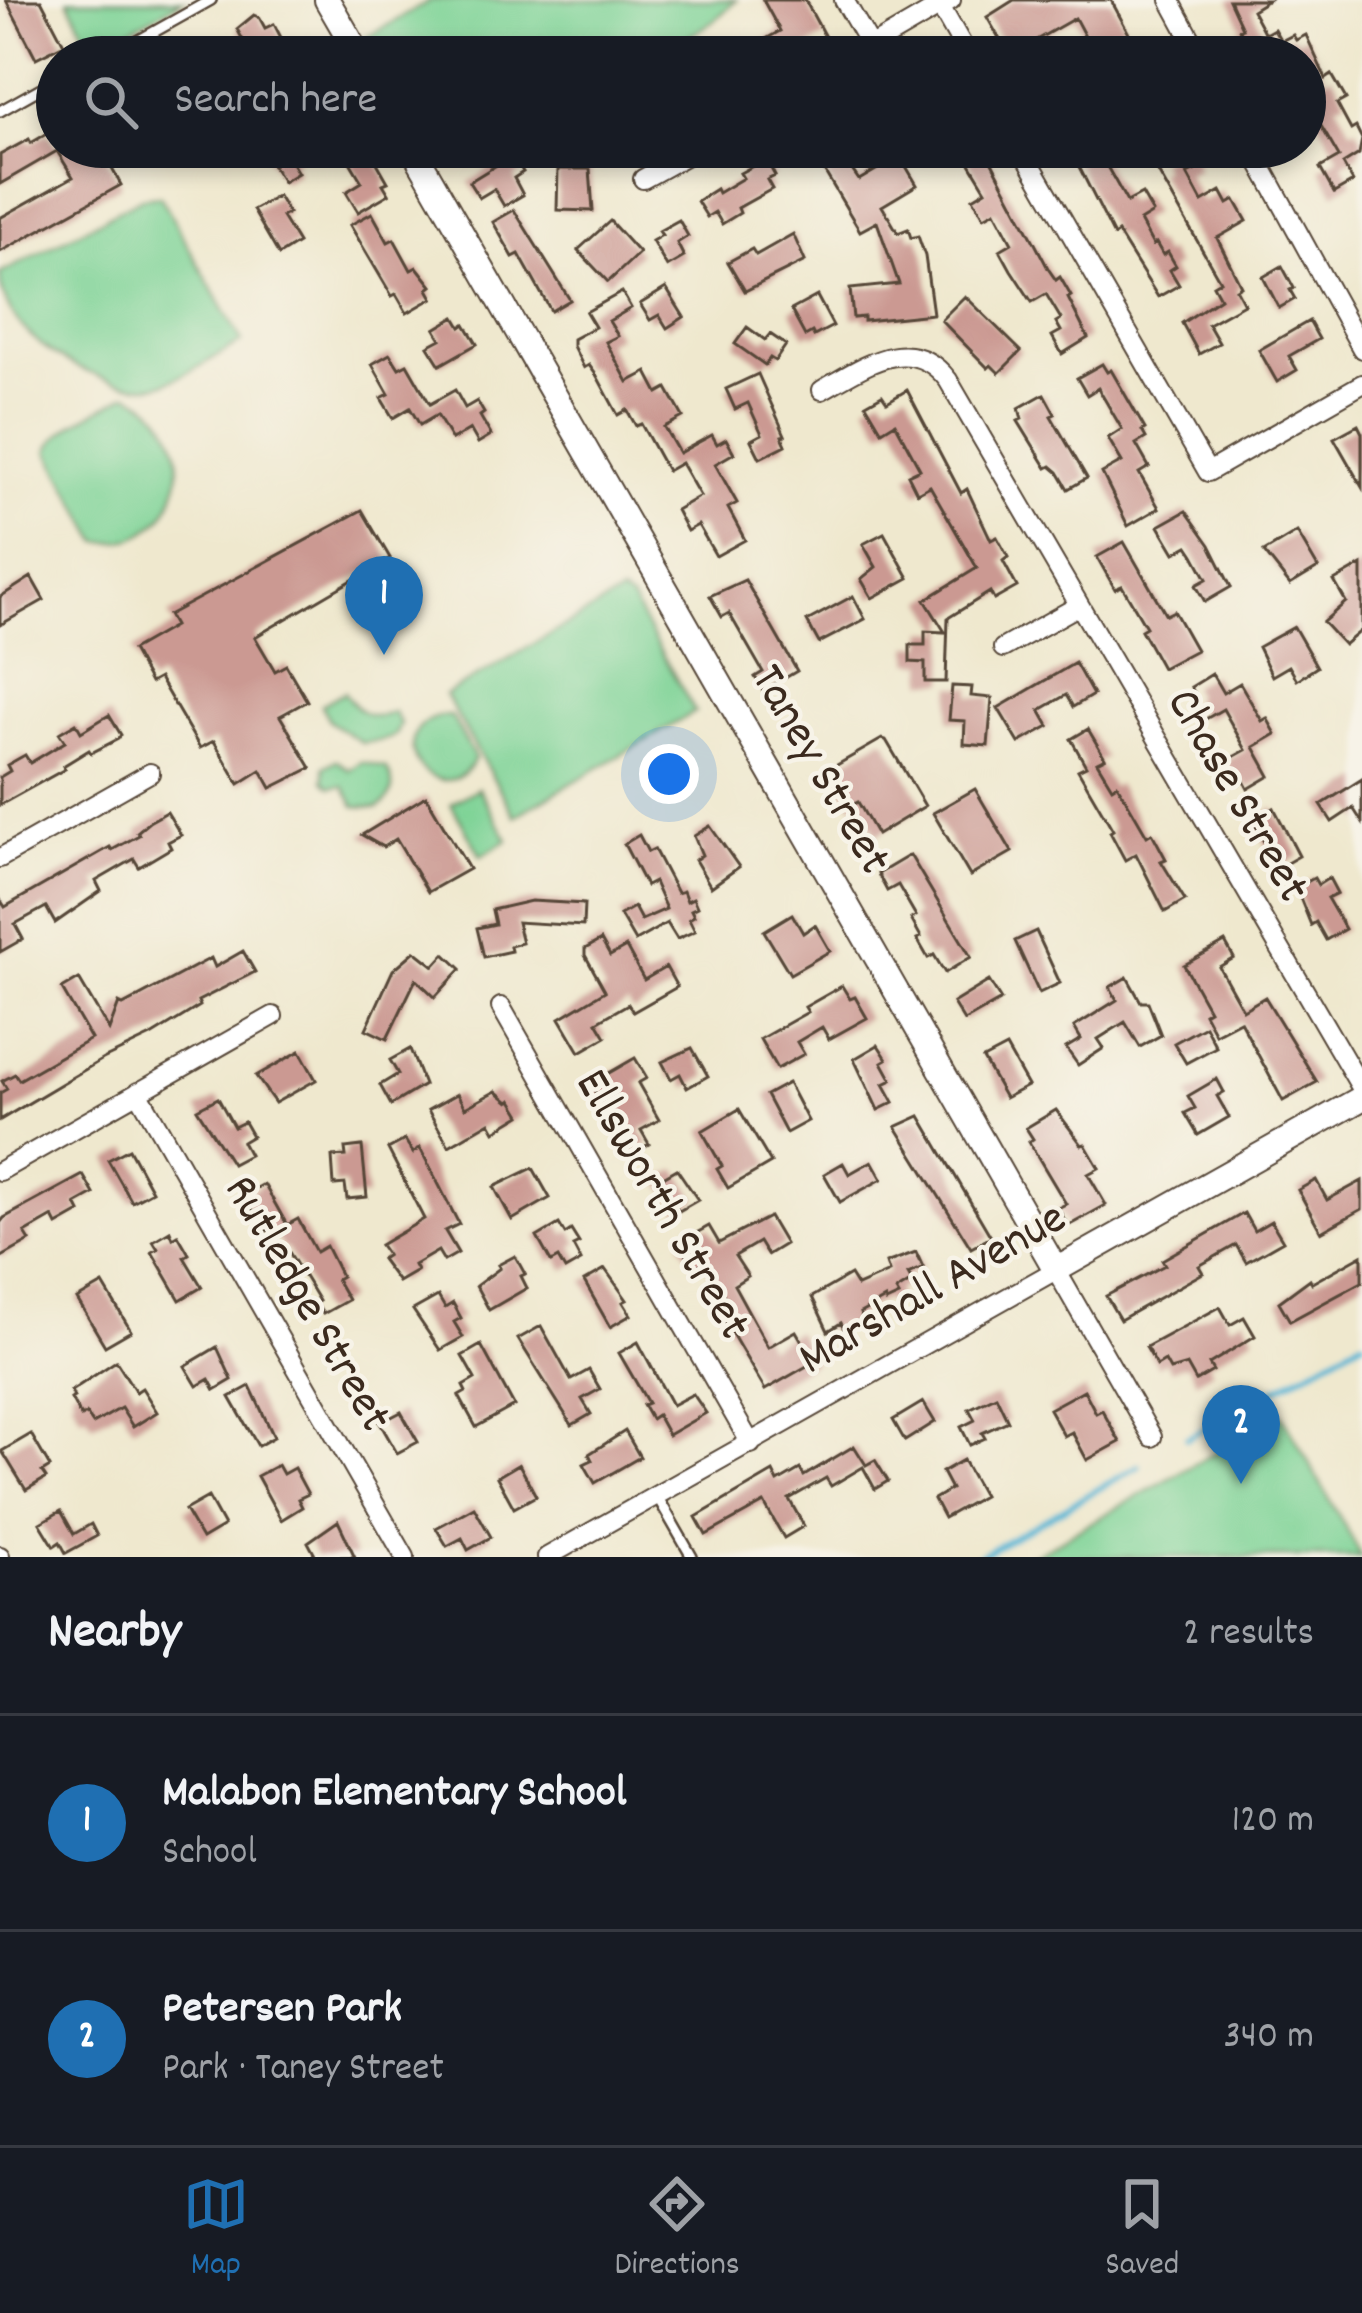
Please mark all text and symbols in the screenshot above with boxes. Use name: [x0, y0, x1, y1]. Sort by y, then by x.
search box: [36, 36, 1326, 168]
icon: search: [78, 69, 144, 135]
text: Search here: [174, 70, 377, 134]
pin: 1: [345, 556, 423, 655]
street label: Taney Street: [730, 653, 906, 889]
street label: Chase Street: [1146, 677, 1324, 917]
your location: [639, 744, 699, 804]
street label: Ellsworth Street: [555, 1058, 765, 1354]
street label: Rutledge Street: [203, 1164, 407, 1446]
street label: Marshall Avenue: [788, 1187, 1080, 1395]
pin: 2: [1202, 1385, 1280, 1484]
text: Nearby: [48, 1599, 181, 1671]
text: 2 results: [1183, 1608, 1314, 1663]
text: Malabon Elementary School: [162, 1763, 627, 1827]
text: 1: [83, 1795, 91, 1850]
text: 120 m: [1231, 1795, 1314, 1850]
text: School: [162, 1827, 257, 1882]
text: Petersen Park: [162, 1979, 402, 2043]
text: 2: [78, 2011, 96, 2066]
text: 340 m: [1224, 2011, 1314, 2066]
text: Park · Taney Street: [162, 2043, 444, 2098]
tab: Map: [183, 2171, 249, 2290]
tab: Directions: [615, 2171, 740, 2290]
tab: Saved: [1105, 2171, 1179, 2290]

